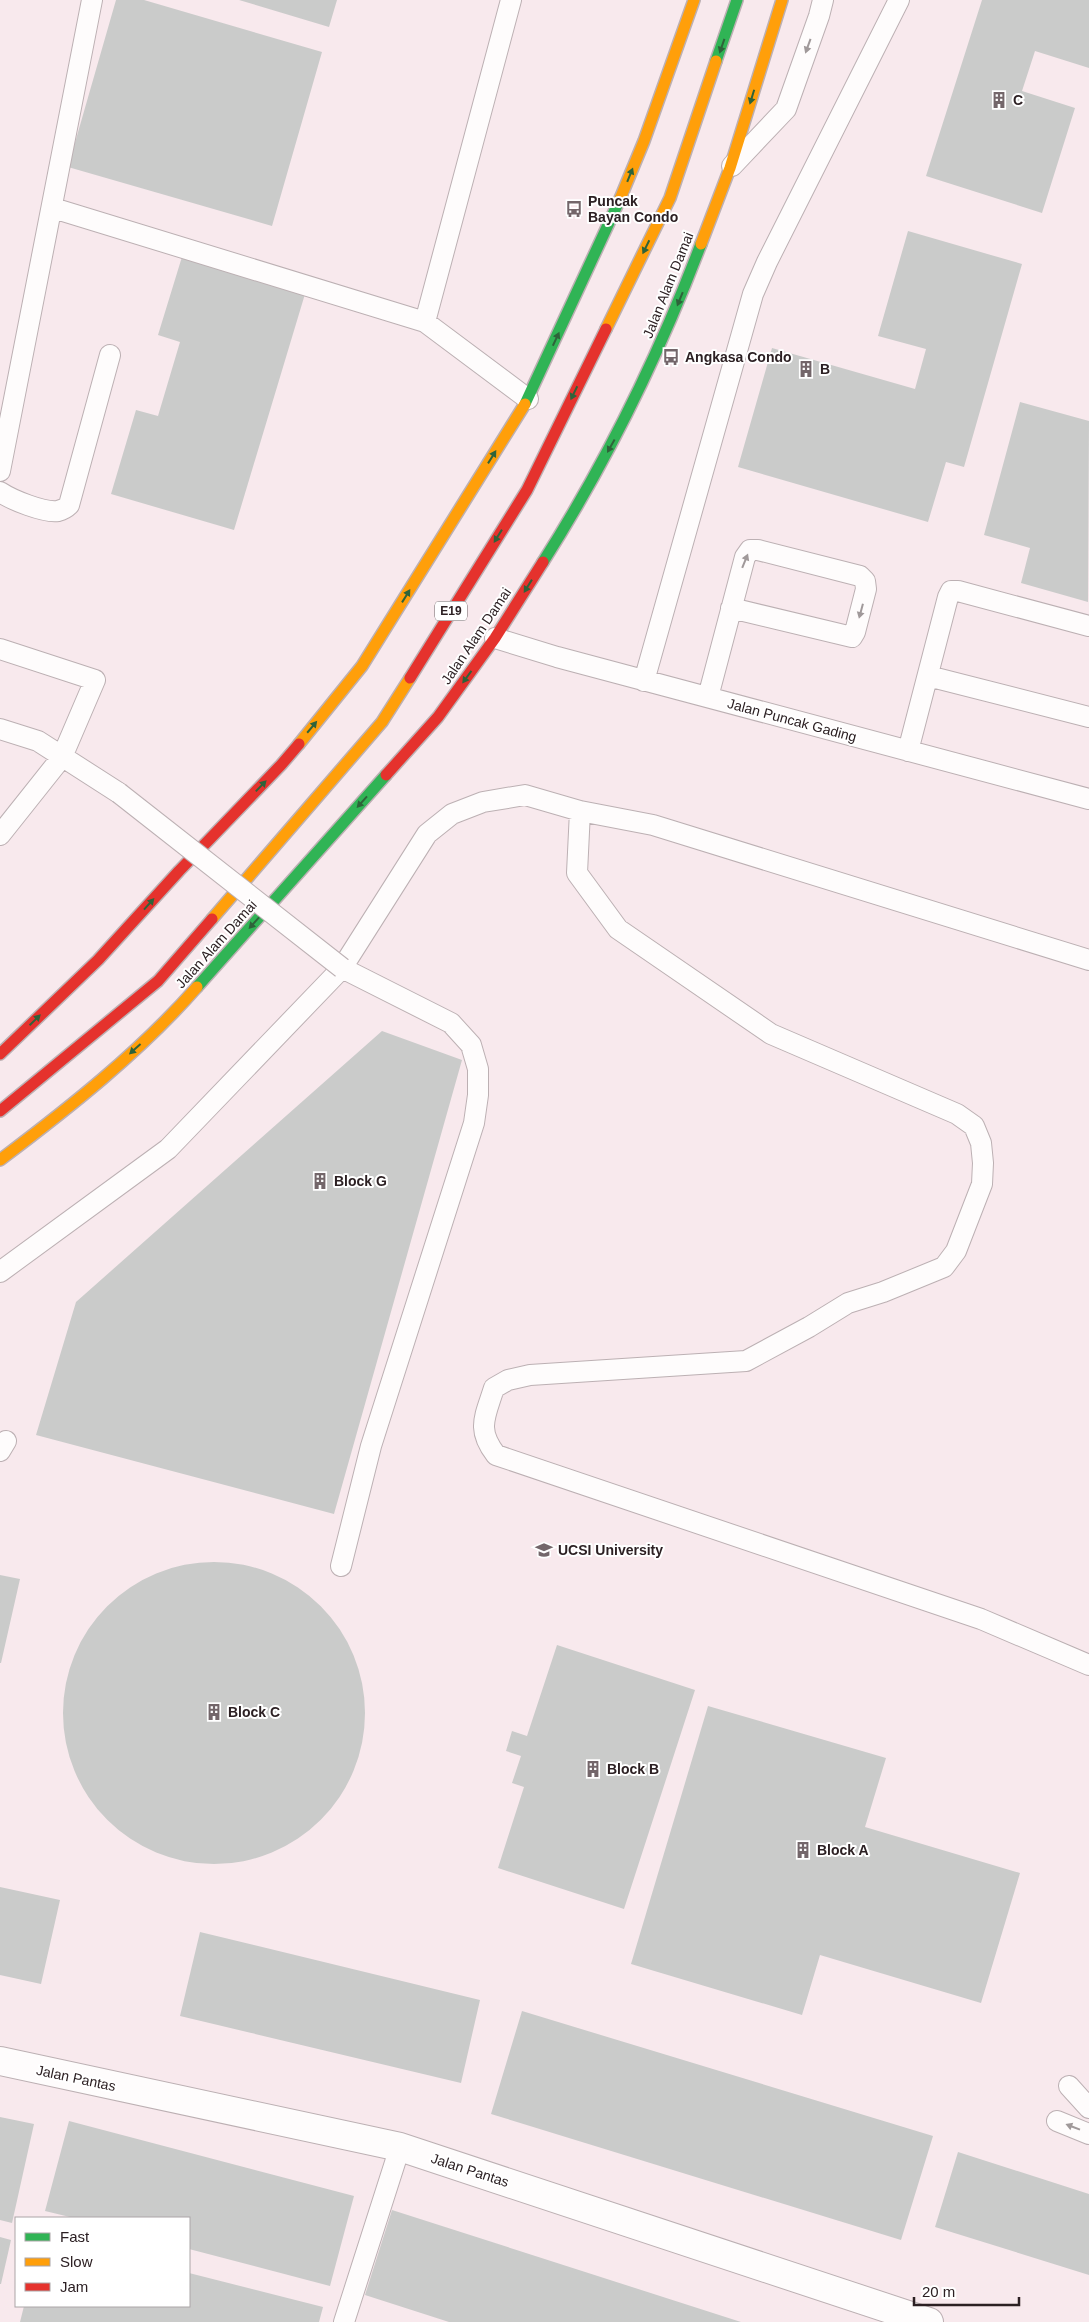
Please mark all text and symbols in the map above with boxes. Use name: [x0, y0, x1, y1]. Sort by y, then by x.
one-way arrow: [718, 39, 726, 54]
one-way arrow: [804, 39, 811, 54]
one-way arrow: [748, 89, 756, 104]
building icon: C: [989, 90, 1009, 110]
place label: C: [1013, 92, 1023, 108]
one-way arrow: [627, 168, 635, 183]
place label: Puncak Bayan Condo: [588, 193, 678, 225]
bus stop icon: Puncak Bayan Condo: [564, 199, 584, 219]
street label: Jalan Alam Damai: [639, 230, 697, 340]
one-way arrow: [642, 240, 650, 254]
one-way arrow: [676, 292, 684, 307]
one-way arrow: [552, 332, 560, 346]
bus stop icon: Angkasa Condo: [661, 347, 681, 367]
place label: Angkasa Condo: [685, 349, 792, 365]
building icon: B: [796, 359, 816, 379]
place label: B: [820, 361, 830, 377]
one-way arrow: [570, 386, 578, 400]
one-way arrow: [607, 439, 615, 453]
one-way arrow: [487, 451, 496, 464]
one-way arrow: [493, 529, 502, 543]
one-way arrow: [741, 553, 749, 568]
one-way arrow: [523, 579, 533, 592]
street label: Jalan Alam Damai: [438, 585, 514, 687]
one-way arrow: [402, 589, 411, 602]
road number: E19: [435, 602, 467, 620]
one-way arrow: [856, 603, 864, 618]
one-way arrow: [461, 670, 472, 683]
street label: Jalan Puncak Gading: [726, 695, 858, 745]
one-way arrow: [306, 721, 317, 734]
one-way arrow: [255, 780, 267, 792]
one-way arrow: [357, 795, 368, 808]
street label: Jalan Alam Damai: [172, 897, 260, 991]
one-way arrow: [143, 899, 155, 911]
one-way arrow: [249, 917, 260, 930]
one-way arrow: [29, 1014, 41, 1026]
one-way arrow: [129, 1044, 142, 1055]
building icon: Block G: [310, 1171, 330, 1191]
place label: Block G: [334, 1173, 387, 1189]
school or university icon: UCSI University: [534, 1540, 554, 1560]
place label: UCSI University: [558, 1542, 663, 1558]
building icon: Block C: [204, 1702, 224, 1722]
place label: Block C: [228, 1704, 280, 1720]
building icon: Block B: [583, 1759, 603, 1779]
place label: Block B: [607, 1761, 659, 1777]
building icon: Block A: [793, 1840, 813, 1860]
place label: Block A: [817, 1842, 869, 1858]
street label: Jalan Pantas: [35, 2062, 117, 2094]
one-way arrow: [1066, 2123, 1080, 2131]
street label: Jalan Pantas: [429, 2150, 511, 2190]
legend: [15, 2217, 190, 2307]
text: Fast: [60, 2228, 90, 2245]
text: Slow: [60, 2253, 93, 2270]
scale bar: [914, 2274, 1019, 2306]
text: Jam: [60, 2278, 88, 2295]
text: 20 m: [922, 2283, 955, 2300]

